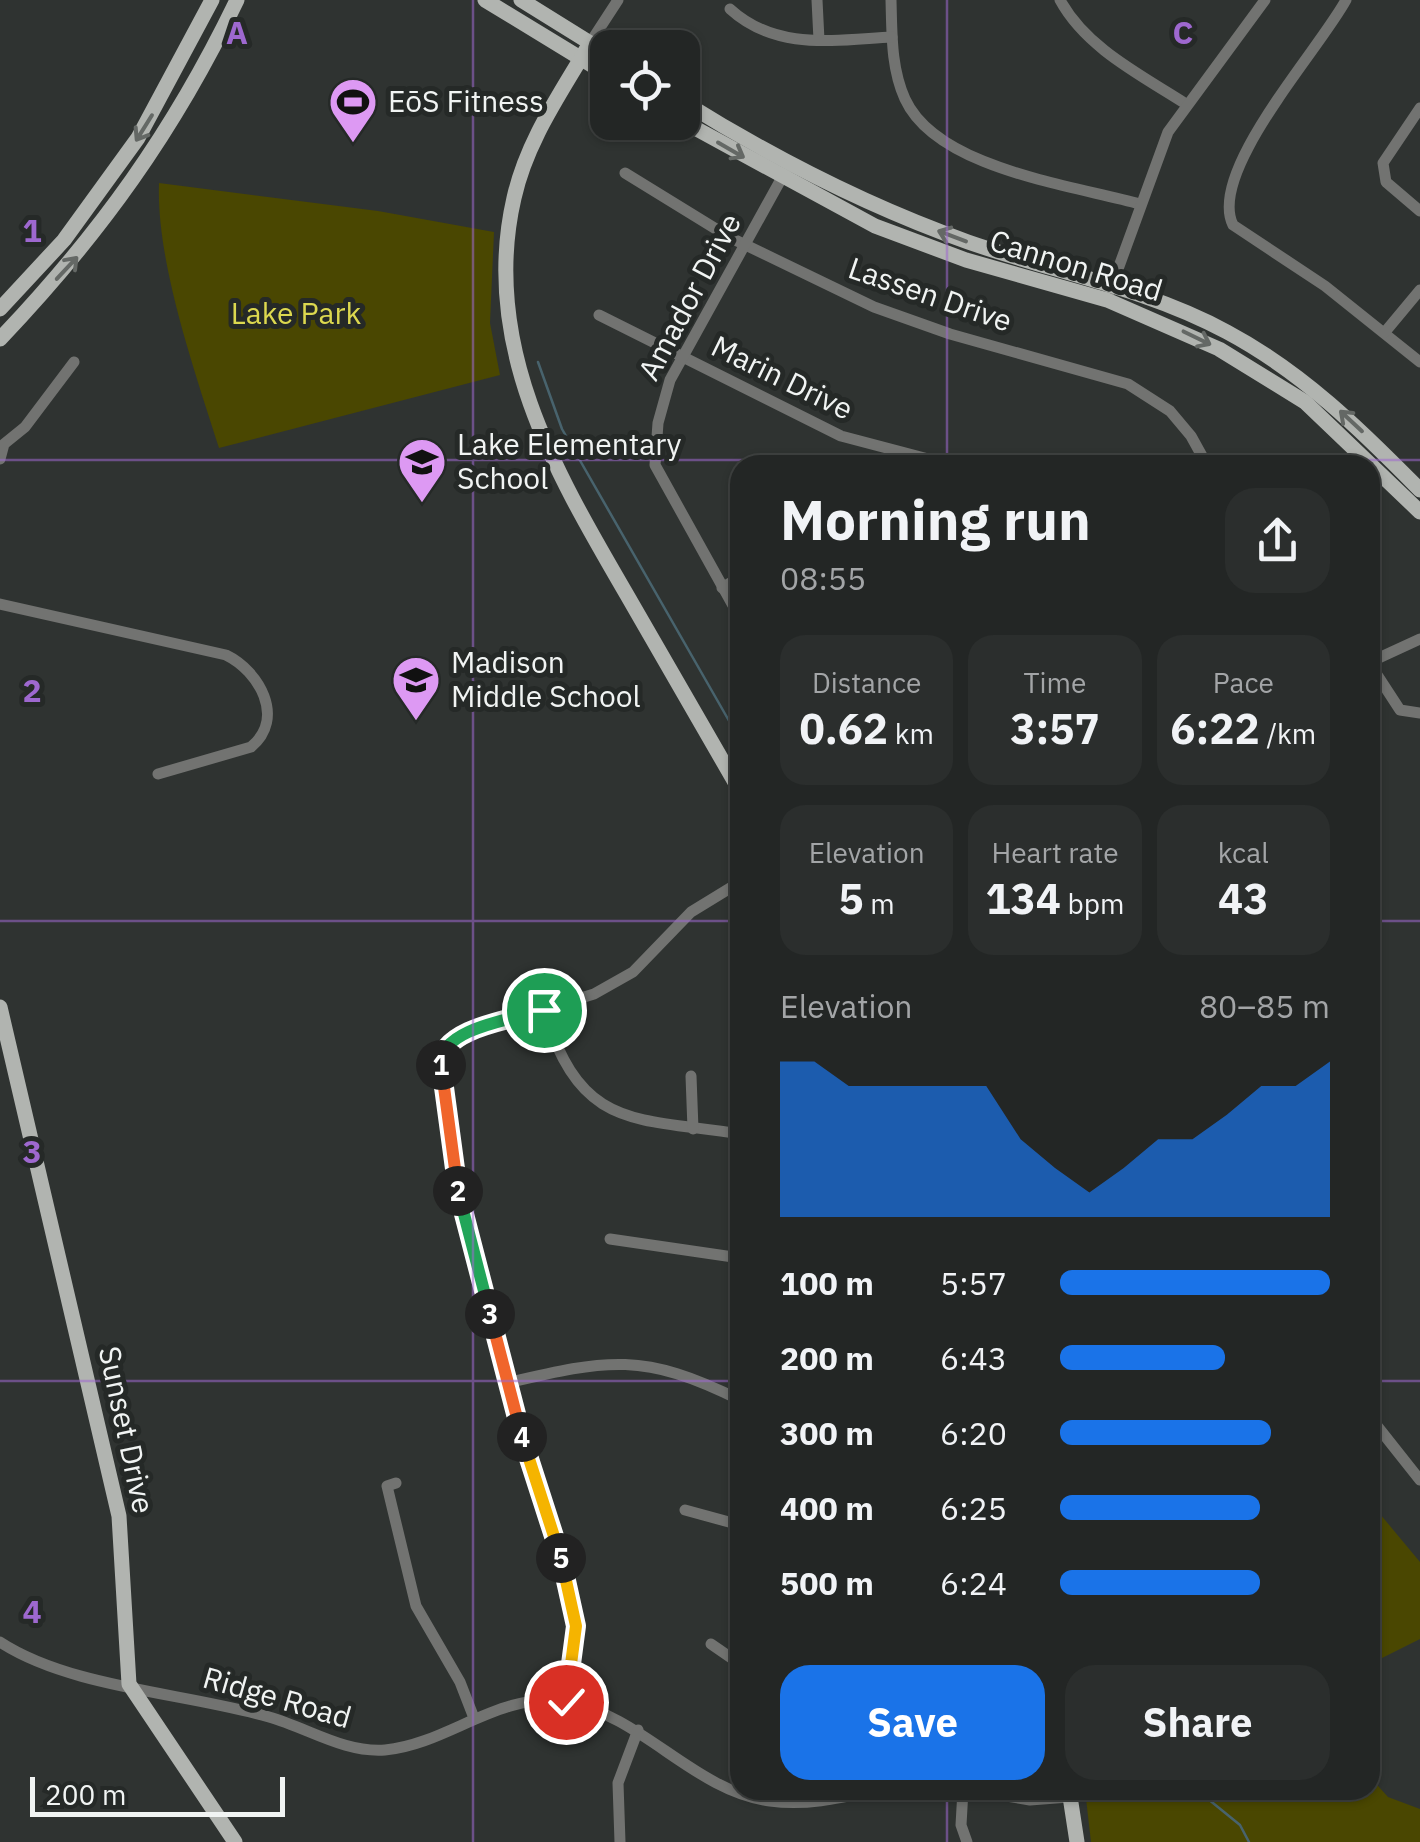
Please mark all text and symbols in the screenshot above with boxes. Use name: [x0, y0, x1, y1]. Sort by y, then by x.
text: A: [226, 11, 248, 53]
text: C: [1173, 11, 1193, 53]
map controls: [590, 30, 700, 140]
button: locate: [590, 30, 700, 140]
sports icon: EōS Fitness: [327, 76, 379, 144]
place label: EōS Fitness: [388, 81, 544, 120]
one-way arrow: [133, 113, 154, 142]
one-way arrow: [716, 141, 746, 161]
street label: Amador Drive: [628, 206, 749, 386]
text: 1: [22, 209, 42, 251]
street label: Cannon Road: [985, 220, 1168, 309]
one-way arrow: [937, 226, 968, 244]
street label: Lassen Drive: [844, 247, 1017, 340]
one-way arrow: [55, 256, 78, 281]
park label: Lake Park: [231, 293, 361, 332]
street label: Marin Drive: [706, 326, 860, 428]
one-way arrow: [1181, 329, 1211, 348]
one-way arrow: [1339, 410, 1364, 433]
place label: Lake Elementary School: [457, 424, 682, 497]
school or university icon: Lake Elementary School: [396, 436, 448, 504]
text: Morning run: [780, 484, 1091, 555]
button: share: [1225, 488, 1330, 593]
text: 08:55: [780, 557, 866, 599]
place label: Madison Middle School: [451, 642, 641, 715]
school or university icon: Madison Middle School: [390, 654, 442, 722]
text: Distance: [812, 664, 921, 701]
text: Time: [1024, 664, 1086, 701]
text: Pace: [1213, 664, 1274, 701]
text: 2: [22, 669, 42, 711]
text: 0.62: [799, 701, 888, 756]
text: 3:57: [1010, 701, 1100, 756]
text: 6:22: [1170, 701, 1260, 756]
text: km: [888, 715, 934, 752]
text: /km: [1260, 715, 1316, 752]
text: Elevation: [809, 834, 925, 871]
text: Heart rate: [991, 834, 1119, 871]
text: kcal: [1218, 834, 1269, 871]
text: 5: [839, 871, 864, 926]
text: 134: [985, 871, 1061, 926]
text: 43: [1218, 871, 1269, 926]
text: m: [864, 885, 895, 922]
text: bpm: [1061, 885, 1125, 922]
pin: [502, 968, 587, 1053]
icon: arrive: [517, 983, 572, 1038]
text: Elevation: [780, 985, 913, 1027]
text: 80–85 m: [1199, 985, 1330, 1027]
pin: 1: [416, 1040, 466, 1090]
text: 1: [433, 1046, 449, 1083]
text: 3: [22, 1130, 42, 1172]
pin: 2: [433, 1166, 483, 1216]
text: 2: [450, 1172, 466, 1209]
text: 100 m: [780, 1262, 874, 1304]
text: 5:57: [940, 1262, 1007, 1304]
pin: 3: [465, 1289, 515, 1339]
text: 3: [482, 1295, 498, 1332]
text: 200 m: [780, 1337, 874, 1379]
text: 6:43: [940, 1337, 1007, 1379]
street label: Sunset Drive: [91, 1343, 164, 1517]
pin: 4: [497, 1412, 547, 1462]
text: 300 m: [780, 1412, 874, 1454]
text: 6:20: [940, 1412, 1007, 1454]
text: 4: [514, 1418, 530, 1455]
text: 400 m: [780, 1487, 874, 1529]
text: 6:25: [940, 1487, 1007, 1529]
pin: 5: [536, 1533, 586, 1583]
text: 5: [553, 1539, 569, 1576]
text: 500 m: [780, 1562, 874, 1604]
text: 6:24: [940, 1562, 1007, 1604]
text: 4: [22, 1590, 42, 1632]
street label: Ridge Road: [199, 1657, 356, 1736]
pin: [524, 1660, 609, 1745]
button: Save: [780, 1665, 1045, 1780]
button: Share: [1065, 1665, 1330, 1780]
icon: check: [539, 1675, 594, 1730]
scale bar: [30, 1772, 285, 1816]
text: 200 m: [45, 1776, 126, 1813]

